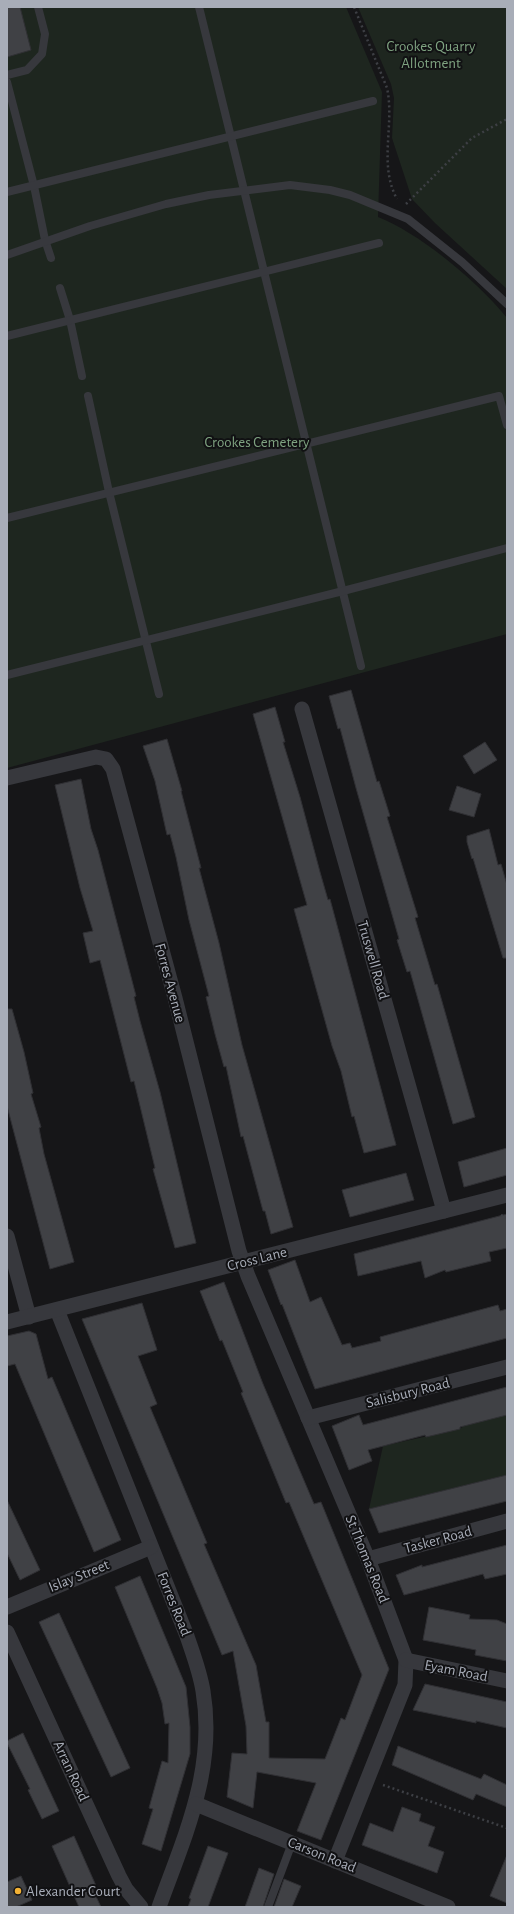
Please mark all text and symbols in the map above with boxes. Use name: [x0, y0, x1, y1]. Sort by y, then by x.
park label: Crookes Quarry Allotment: [387, 39, 476, 71]
park label: Crookes Cemetery: [205, 435, 310, 450]
street label: Truswell Road: [355, 919, 391, 1001]
street label: Forres Avenue: [152, 942, 188, 1024]
street label: Cross Lane: [226, 1244, 288, 1274]
street label: Salisbury Road: [365, 1375, 452, 1411]
street label: St Thomas Road: [343, 1513, 392, 1605]
street label: Tasker Road: [402, 1524, 474, 1556]
street label: Islay Street: [47, 1557, 112, 1595]
street label: Forres Road: [154, 1570, 194, 1638]
street label: Eyam Road: [423, 1658, 489, 1685]
street label: Arran Road: [50, 1738, 92, 1804]
street label: Carson Road: [286, 1835, 359, 1876]
place label: Alexander Court: [26, 1884, 120, 1899]
marker: Alexander Court: [13, 1886, 23, 1896]

